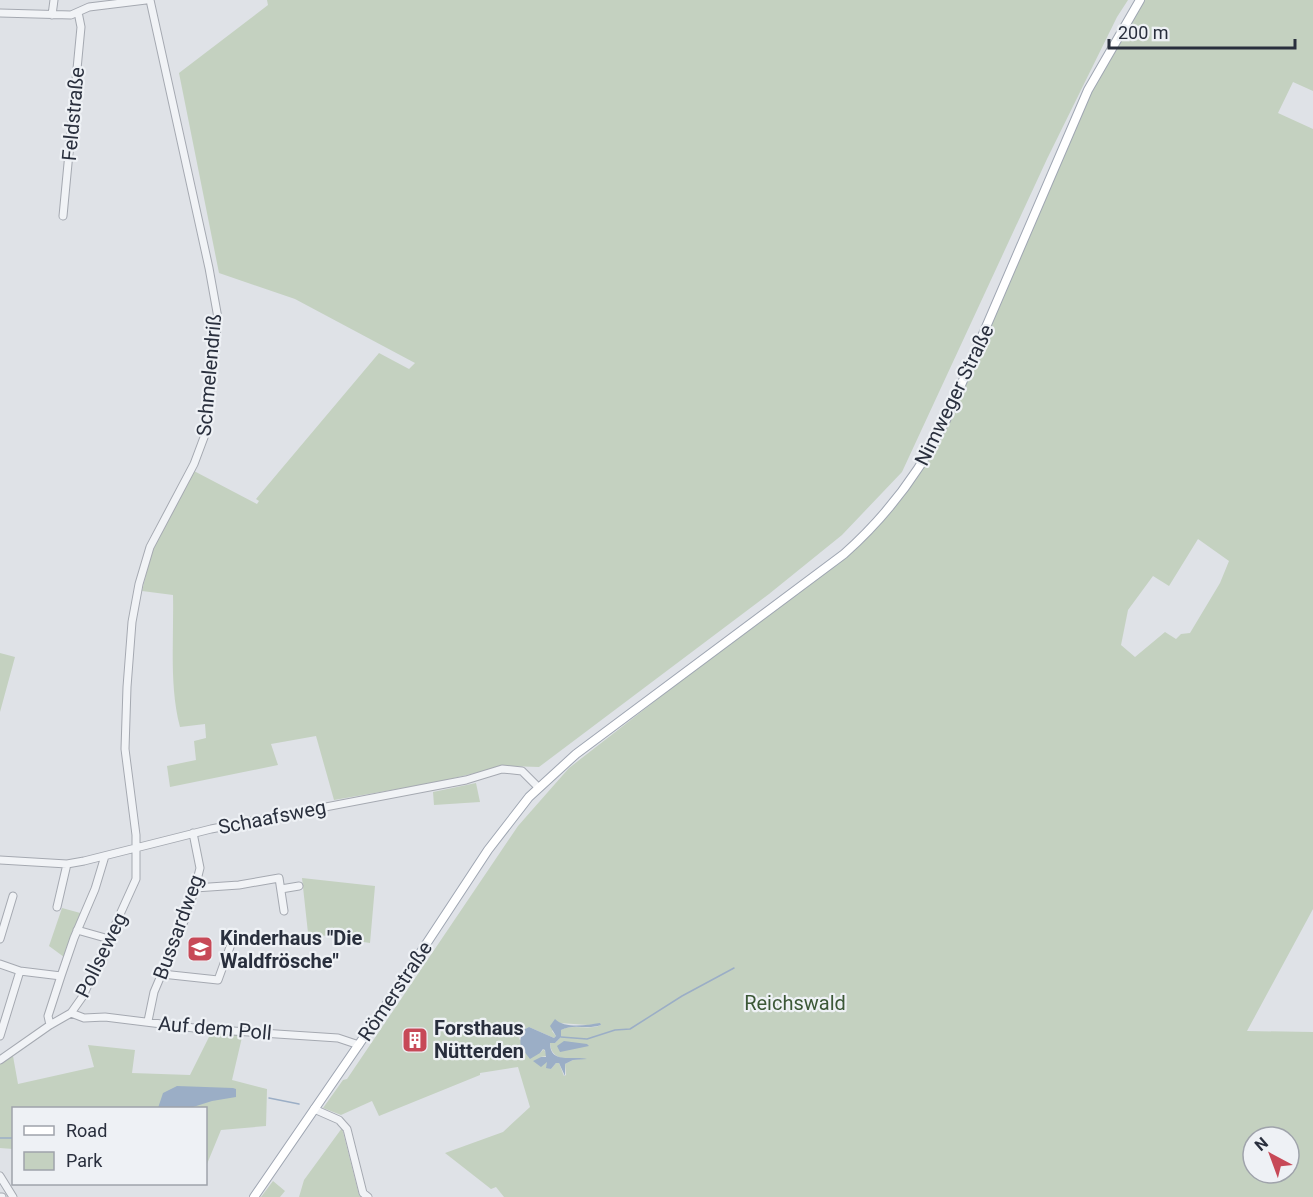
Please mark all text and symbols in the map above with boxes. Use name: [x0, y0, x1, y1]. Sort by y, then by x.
scale bar: [1109, 12, 1295, 50]
text: 200 m: [1118, 22, 1169, 43]
street label: Feldstraße: [57, 66, 89, 162]
street label: Schmelendriß: [192, 313, 226, 437]
street label: Nimweger Straße: [909, 321, 999, 469]
street label: Schaafsweg: [216, 795, 328, 839]
street label: Bussardweg: [148, 871, 208, 983]
street label: Pollseweg: [70, 909, 132, 1001]
place label: Kinderhaus "Die Waldfrösche": [220, 926, 363, 973]
school or university icon: Kinderhaus "Die Waldfrösche": [185, 934, 215, 964]
street label: Römerstraße: [353, 936, 437, 1046]
park label: Reichswald: [744, 991, 846, 1015]
street label: Auf dem Poll: [157, 1011, 273, 1045]
place label: Forsthaus Nütterden: [434, 1016, 524, 1063]
building icon: Forsthaus Nütterden: [400, 1025, 430, 1055]
legend: [12, 1107, 207, 1185]
text: Road: [66, 1120, 107, 1141]
north arrow: [1241, 1125, 1301, 1185]
text: N: [1251, 1133, 1272, 1155]
text: Park: [66, 1150, 103, 1171]

